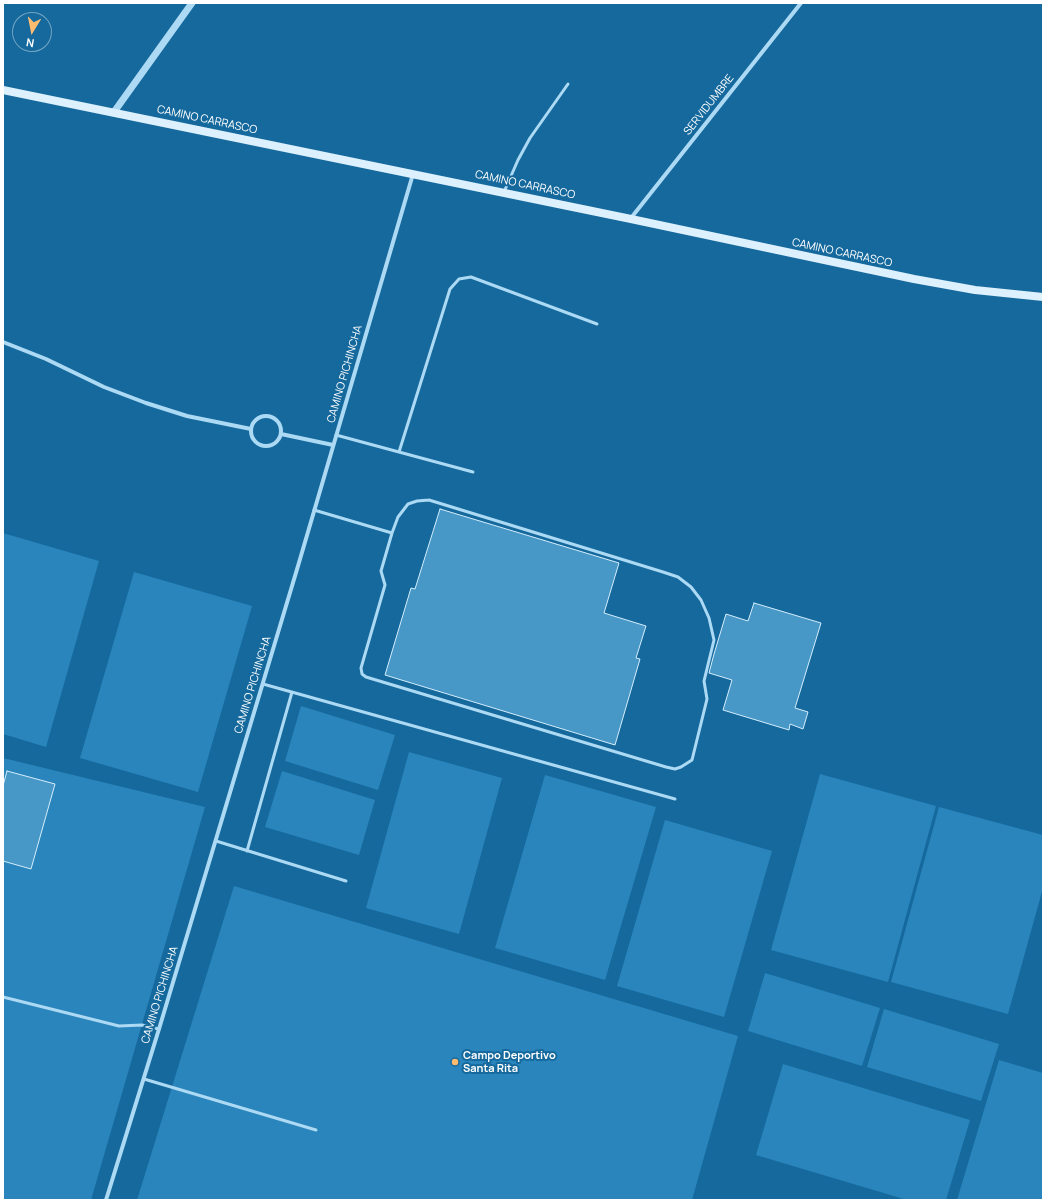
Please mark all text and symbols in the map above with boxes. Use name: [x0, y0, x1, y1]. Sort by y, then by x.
north arrow: [12, 12, 52, 52]
text: N: [25, 35, 35, 51]
street label: SERVIDUMBRE: [681, 72, 737, 138]
street label: CAMINO CARRASCO: [156, 103, 258, 137]
street label: CAMINO CARRASCO: [474, 168, 576, 202]
street label: CAMINO CARRASCO: [791, 236, 893, 270]
street label: CAMINO PICHINCHA: [325, 324, 365, 424]
street label: CAMINO PICHINCHA: [232, 635, 274, 735]
street label: CAMINO PICHINCHA: [139, 945, 181, 1045]
place label: Campo Deportivo Santa Rita: [463, 1049, 556, 1075]
marker: Campo Deportivo Santa Rita: [450, 1057, 460, 1067]

